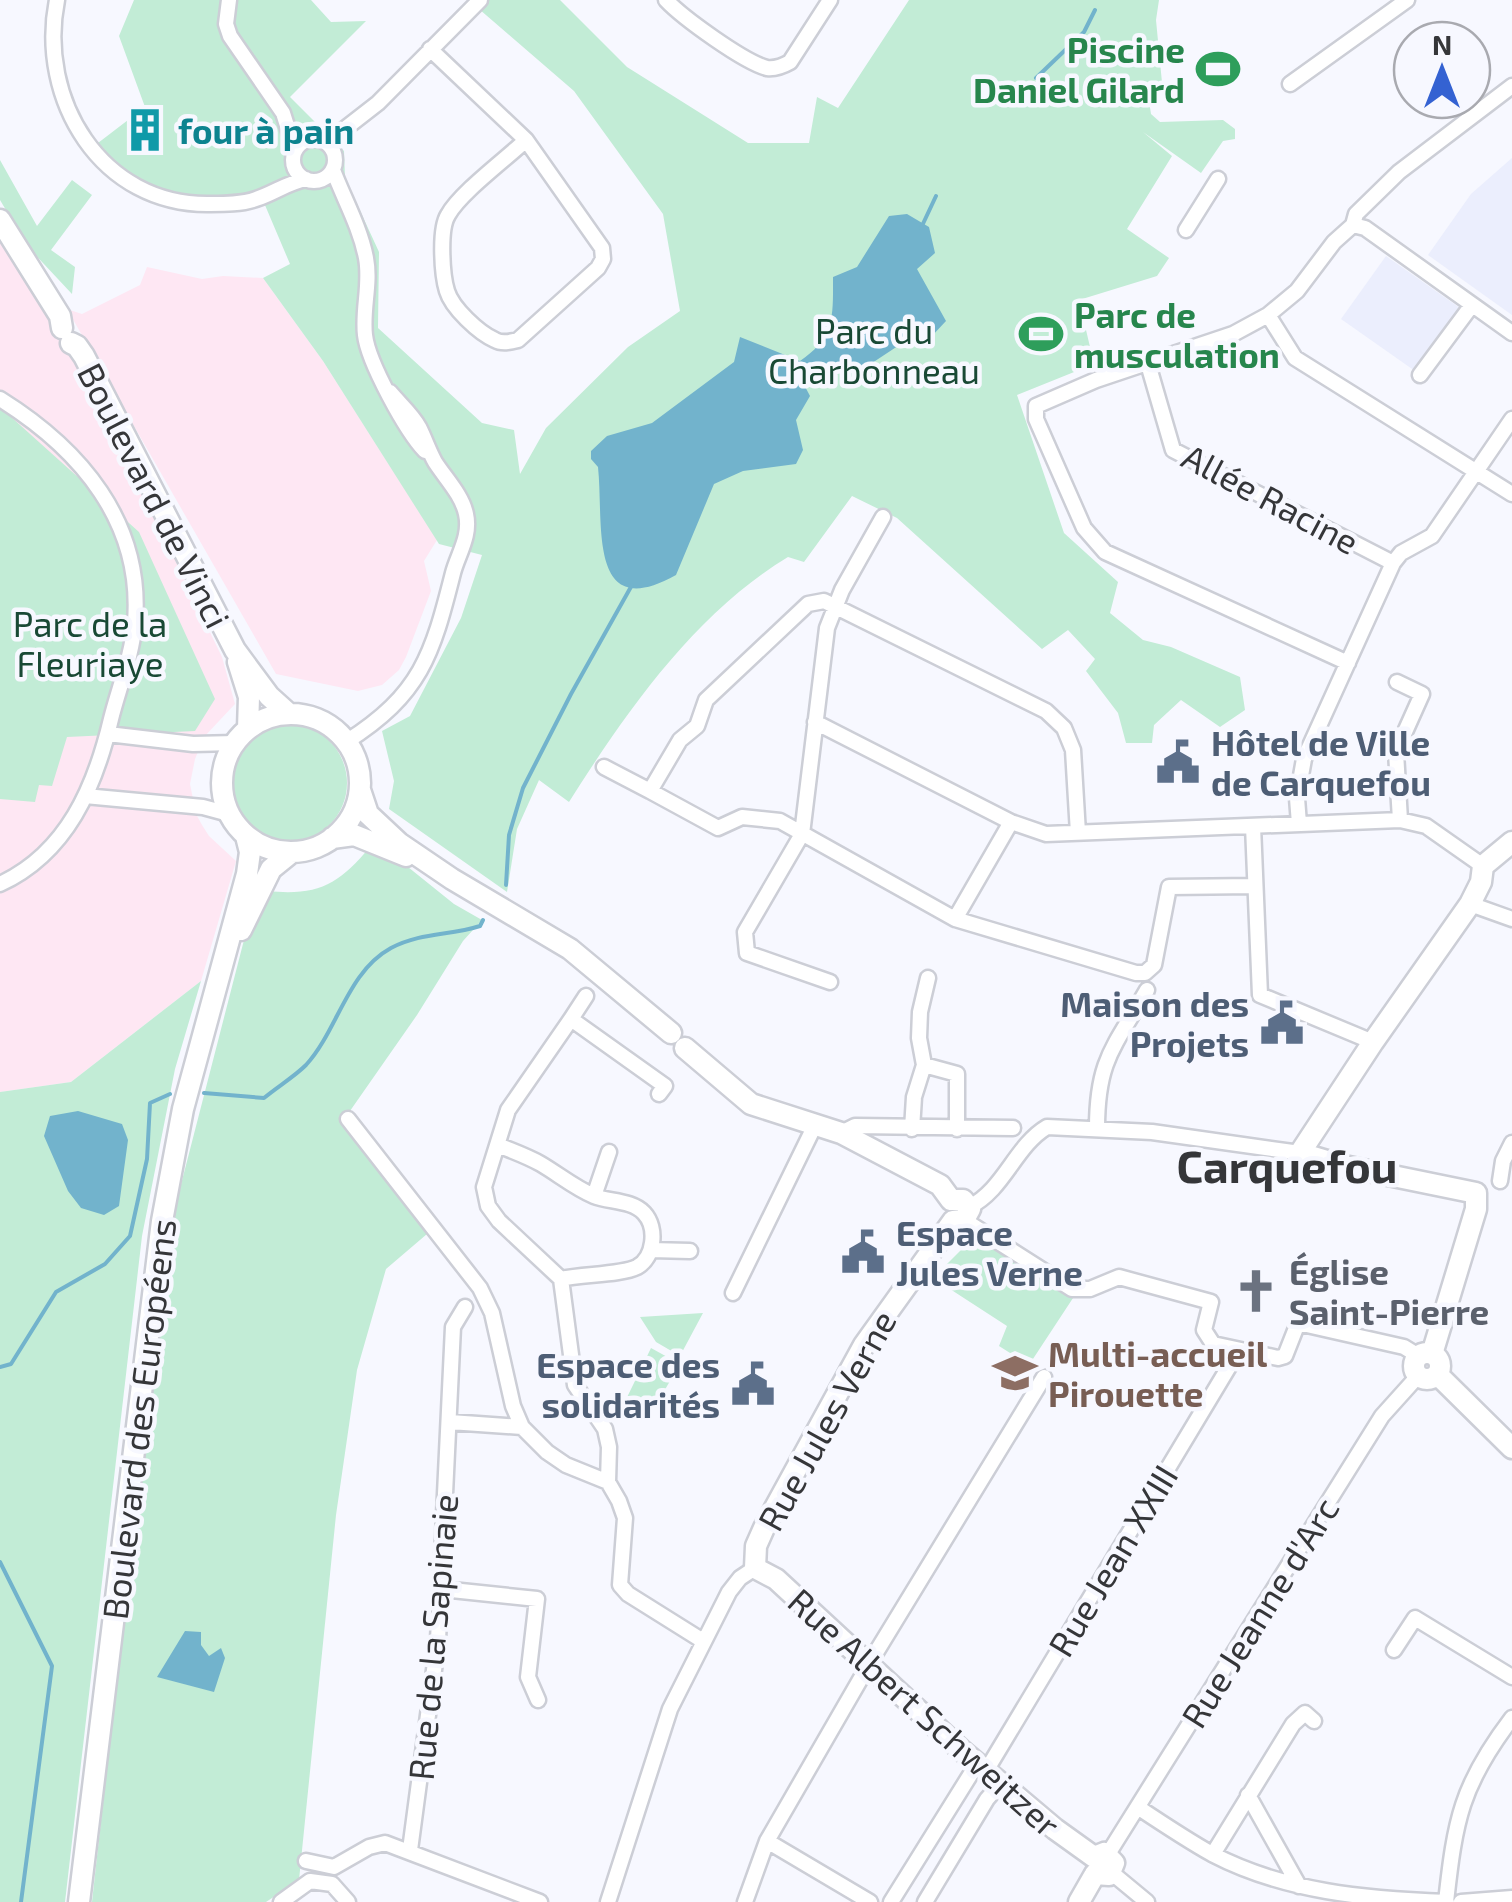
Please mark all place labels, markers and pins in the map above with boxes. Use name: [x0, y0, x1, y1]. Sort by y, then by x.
place label: Piscine Daniel Gilard: [973, 28, 1185, 110]
sports icon: Piscine Daniel Gilard: [1194, 45, 1242, 93]
building icon: four à pain: [121, 106, 169, 154]
place label: four à pain: [178, 109, 354, 151]
place label: Parc de musculation: [1074, 293, 1280, 375]
sports icon: Parc de musculation: [1017, 310, 1065, 358]
place label: Hôtel de Ville de Carquefou: [1211, 721, 1431, 803]
public building icon: Hôtel de Ville de Carquefou: [1154, 738, 1202, 786]
place label: Maison des Projets: [1060, 982, 1249, 1064]
public building icon: Maison des Projets: [1258, 999, 1306, 1047]
place label: Espace Jules Verne: [896, 1211, 1083, 1293]
public building icon: Espace Jules Verne: [839, 1228, 887, 1276]
place label: Église Saint-Pierre: [1289, 1250, 1489, 1332]
church icon: Église Saint-Pierre: [1232, 1267, 1280, 1315]
place label: Multi-accueil Pirouette: [1048, 1332, 1268, 1414]
place label: Espace des solidarités: [536, 1343, 720, 1425]
school or university icon: Multi-accueil Pirouette: [991, 1349, 1039, 1397]
public building icon: Espace des solidarités: [729, 1360, 777, 1408]

